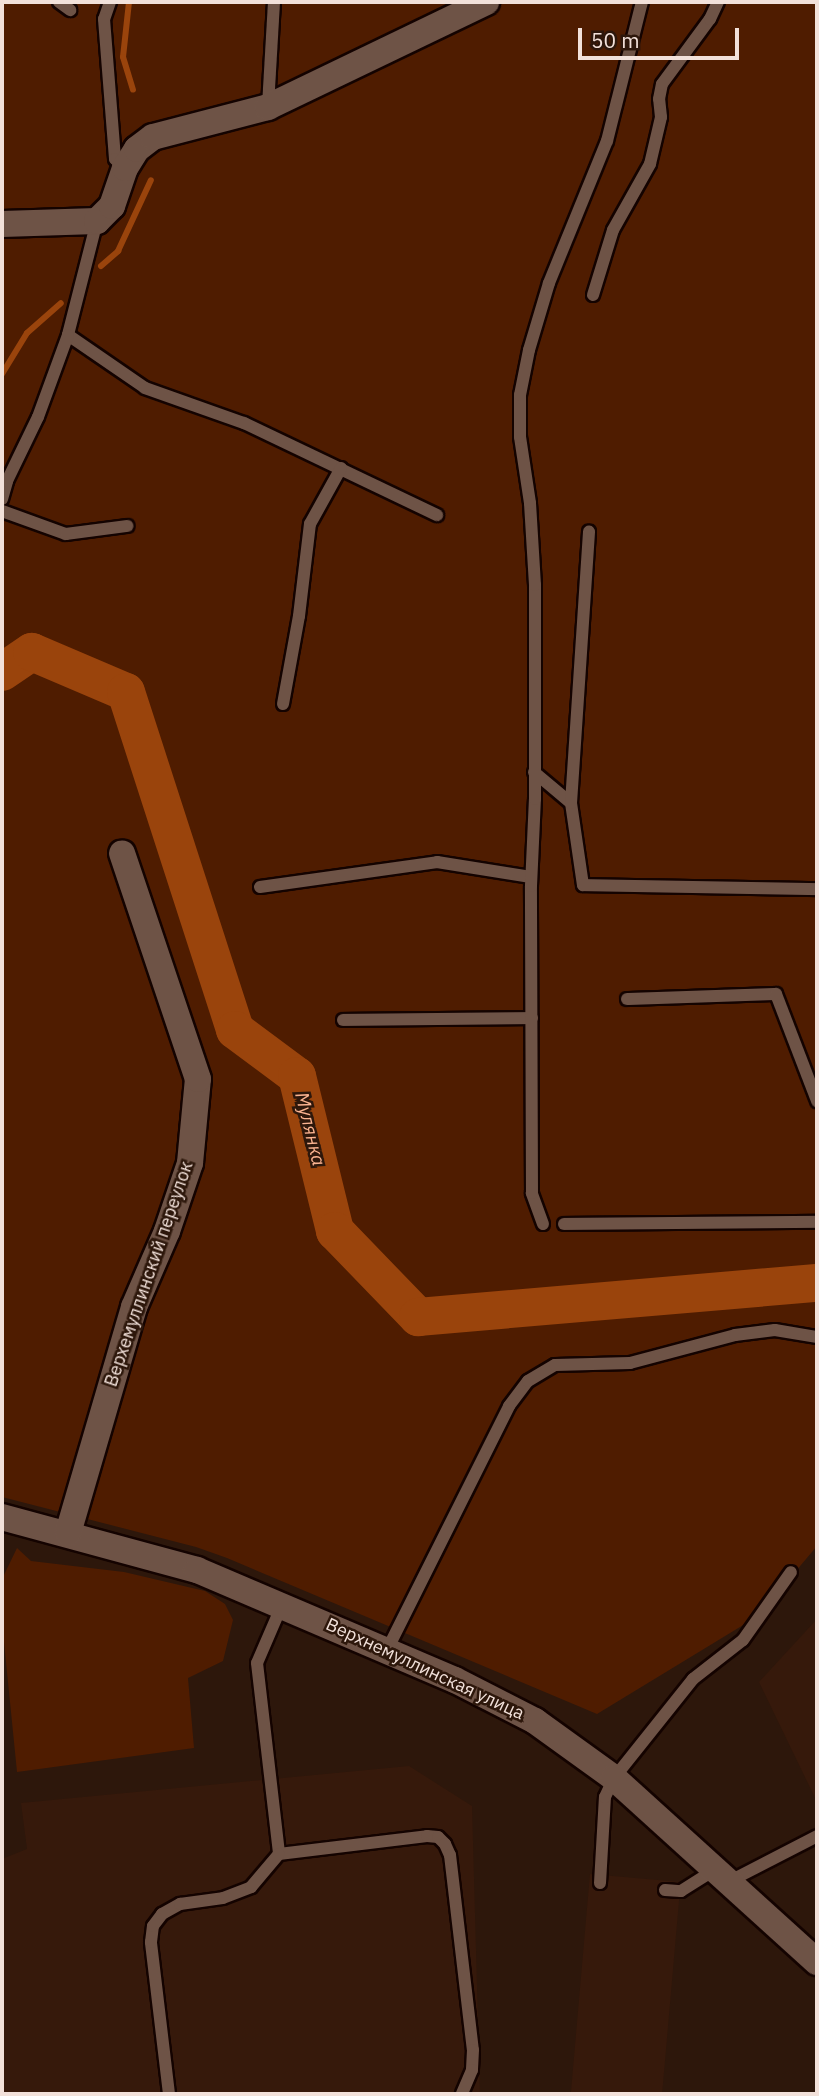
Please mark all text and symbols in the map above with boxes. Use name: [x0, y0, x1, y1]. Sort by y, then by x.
scale bar: [581, 14, 742, 58]
text: 50 m: [591, 26, 640, 54]
water label: Мулянка: [290, 1090, 330, 1168]
street label: Верхемуллинский переулок: [100, 1158, 198, 1390]
street label: Верхнемуллинская улица: [322, 1614, 528, 1724]

